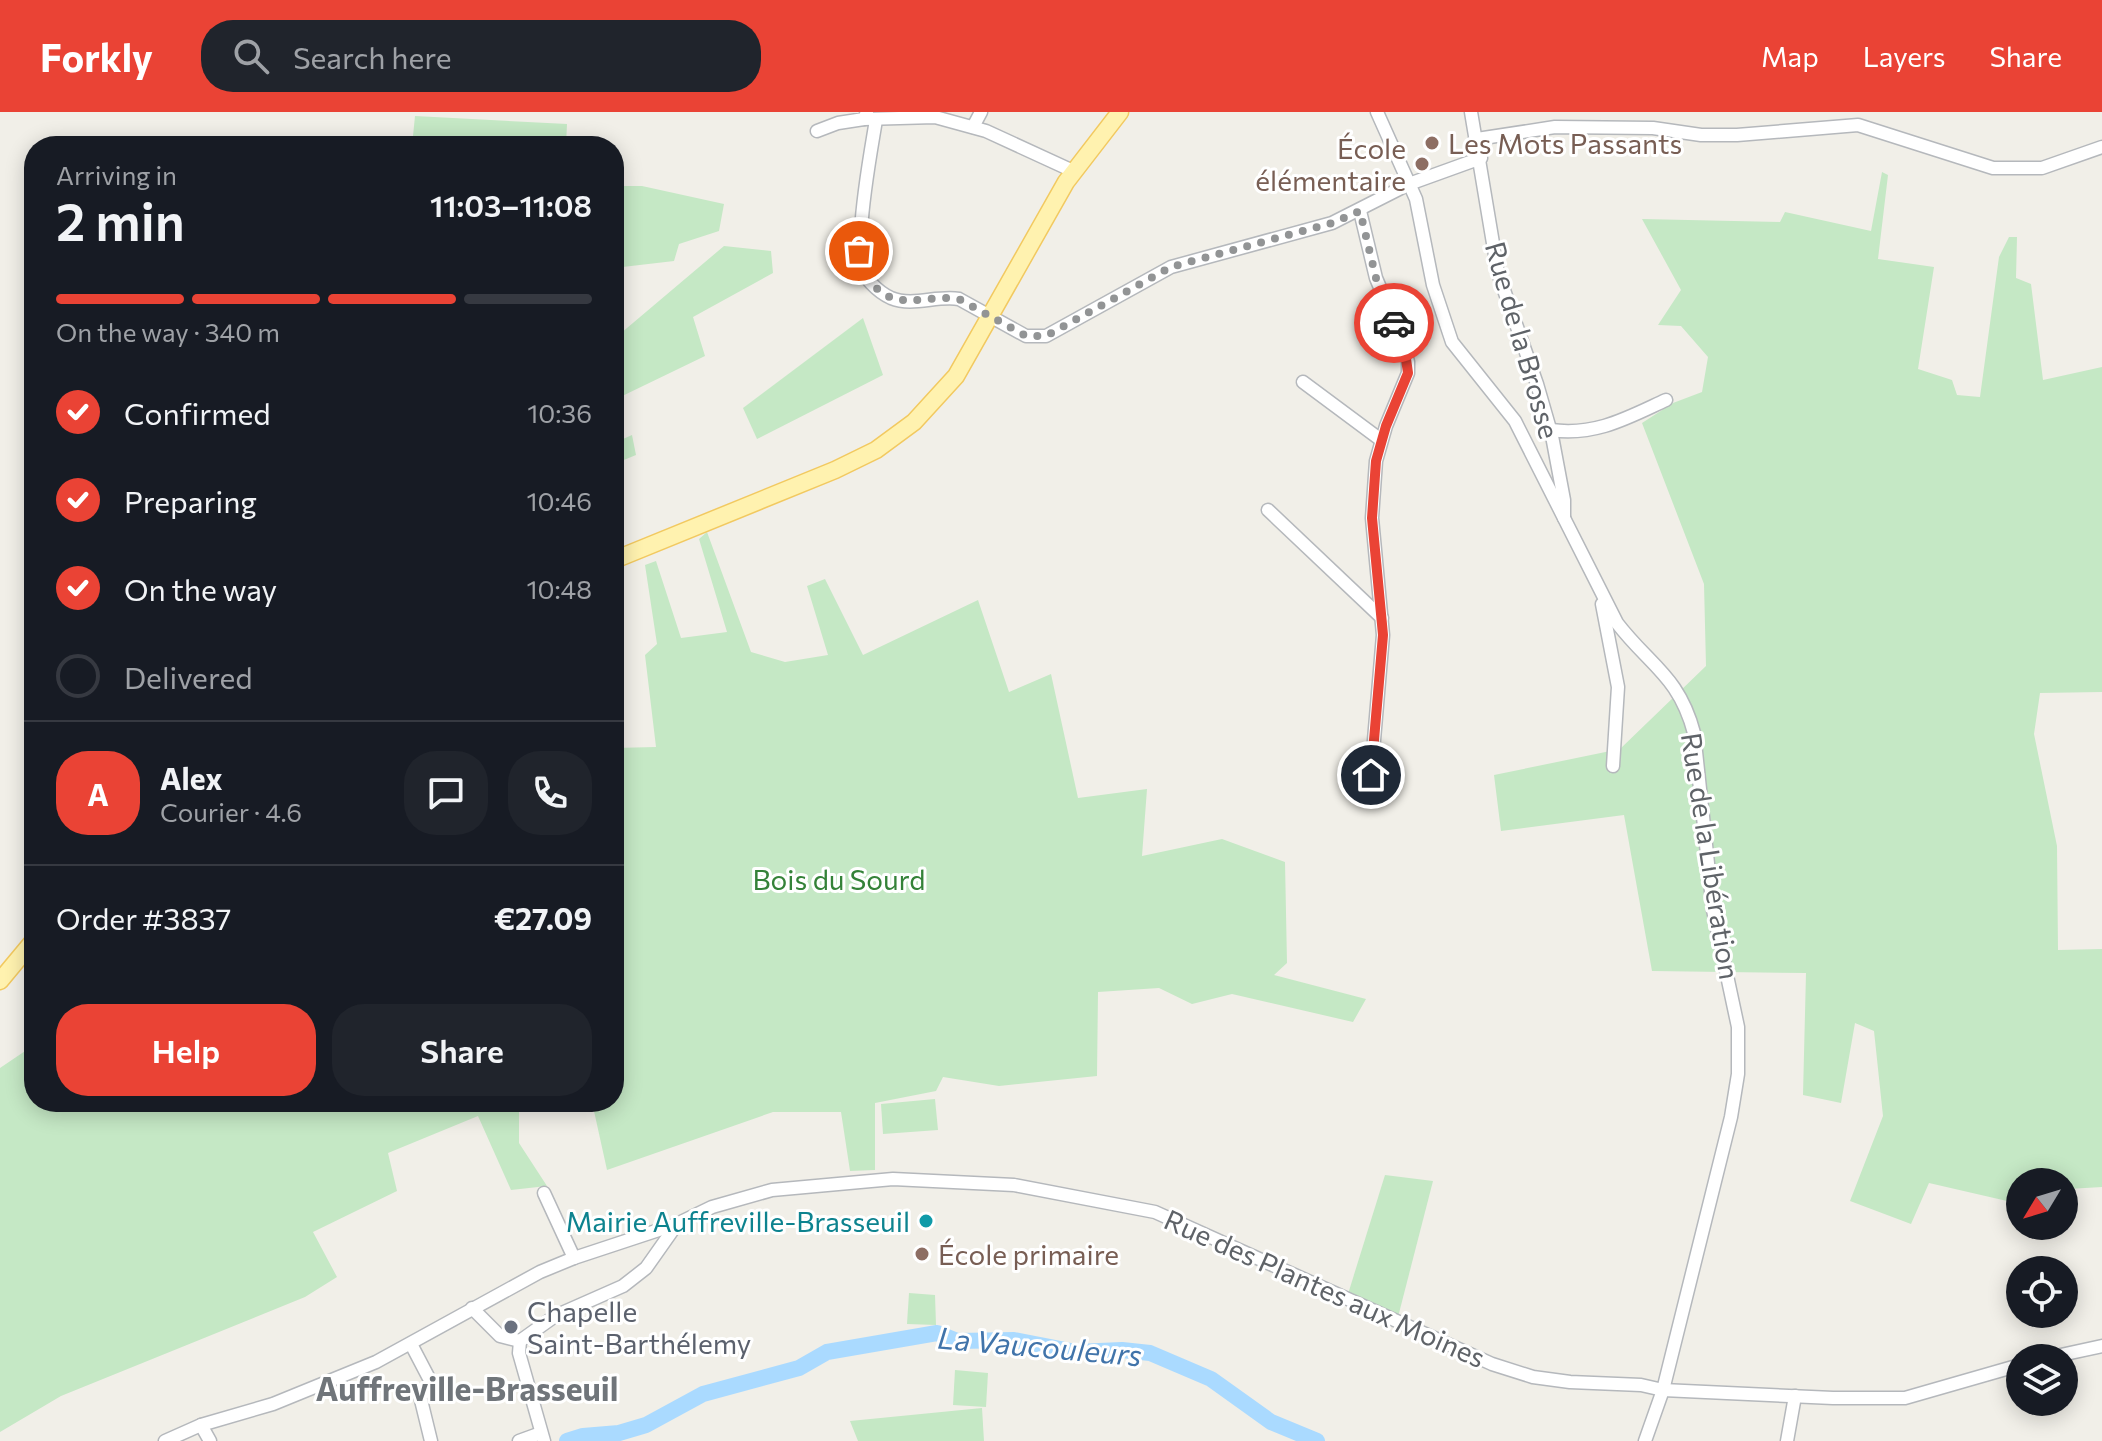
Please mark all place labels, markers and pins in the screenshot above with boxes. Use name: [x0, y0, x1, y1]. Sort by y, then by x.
place label: Les Mots Passants: [1448, 126, 1682, 160]
place label: École élémentaire: [1255, 131, 1406, 197]
marker: Les Mots Passants: [1423, 134, 1441, 152]
marker: École élémentaire: [1413, 155, 1431, 173]
pin: [825, 217, 893, 285]
pin: [1337, 741, 1405, 809]
place label: Mairie Auffreville-Brasseuil: [566, 1204, 910, 1238]
marker: Mairie Auffreville-Brasseuil: [917, 1212, 935, 1230]
place label: École primaire: [938, 1237, 1119, 1271]
marker: École primaire: [913, 1245, 931, 1263]
place label: Chapelle Saint-Barthélemy: [527, 1294, 751, 1360]
marker: Chapelle Saint-Barthélemy: [502, 1318, 520, 1336]

